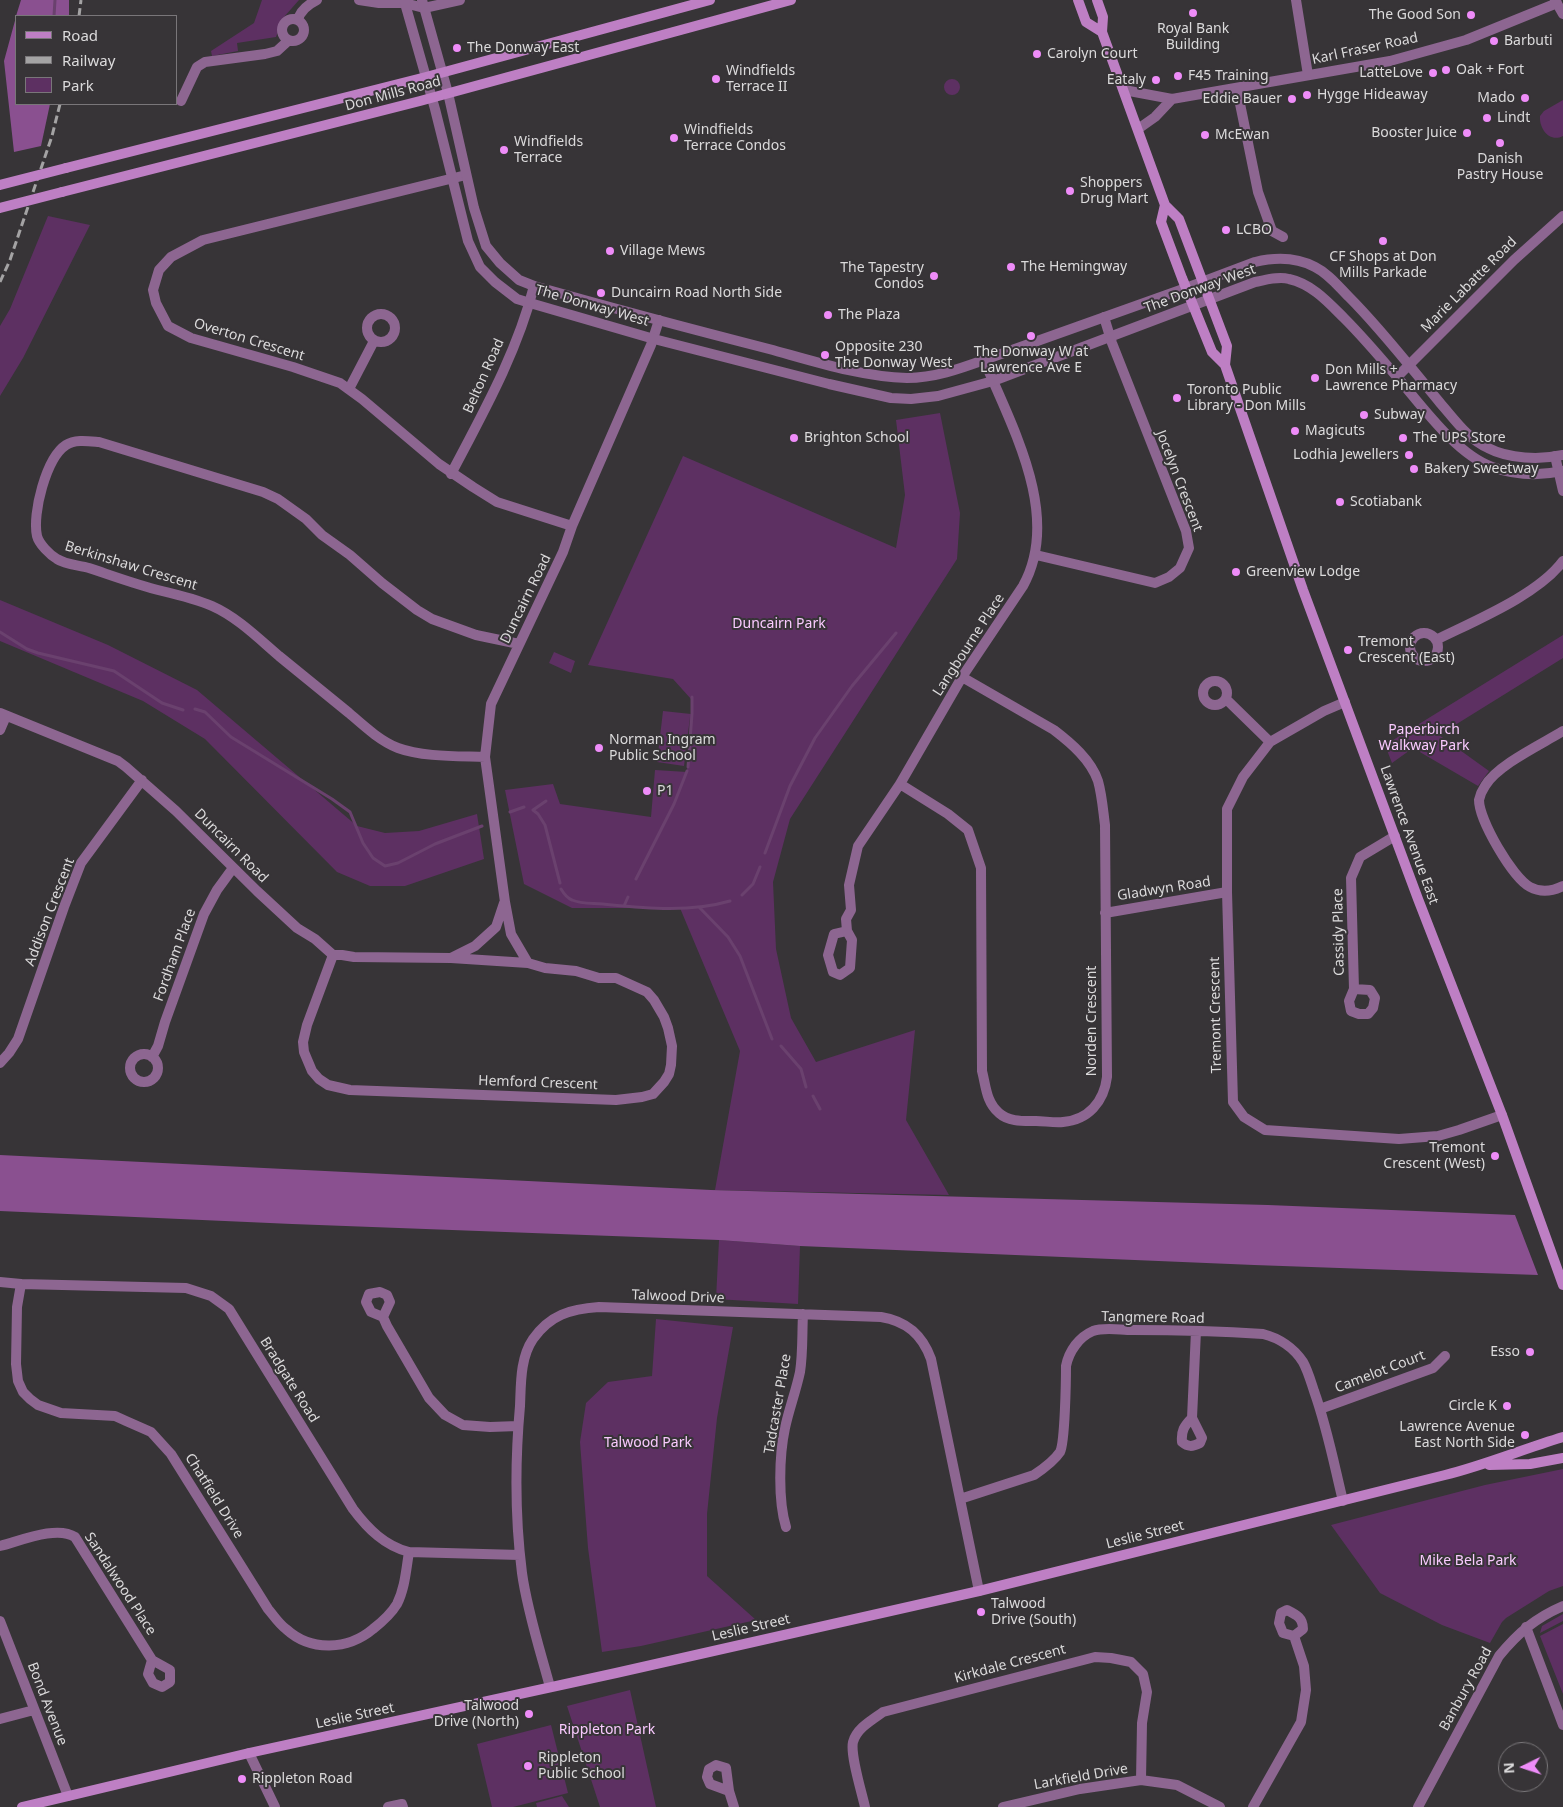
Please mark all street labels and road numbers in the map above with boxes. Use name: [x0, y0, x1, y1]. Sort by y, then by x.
street label: Karl Fraser Road: [1311, 30, 1419, 68]
street label: Don Mills Road: [343, 73, 443, 115]
street label: Marie Labatte Road: [1418, 234, 1520, 336]
street label: The Donway West: [1142, 261, 1258, 317]
street label: The Donway West: [533, 282, 651, 330]
street label: Overton Crescent: [192, 315, 306, 365]
street label: Belton Road: [460, 336, 508, 416]
street label: Jocelyn Crescent: [1152, 428, 1206, 534]
street label: Berkinshaw Crescent: [63, 538, 199, 594]
street label: Duncairn Road: [497, 552, 555, 646]
street label: Langbourne Place: [930, 591, 1008, 699]
street label: Lawrence Avenue East: [1376, 763, 1442, 907]
street label: Duncairn Road: [191, 806, 271, 886]
street label: Addison Crescent: [22, 856, 78, 968]
street label: Gladwyn Road: [1116, 873, 1212, 905]
street label: Cassidy Place: [1330, 888, 1348, 976]
street label: Fordham Place: [150, 906, 200, 1004]
street label: Tremont Crescent: [1207, 957, 1225, 1073]
street label: Norden Crescent: [1084, 966, 1100, 1076]
street label: Hemford Crescent: [478, 1073, 598, 1093]
street label: Talwood Drive: [631, 1287, 725, 1307]
street label: Tangmere Road: [1101, 1309, 1205, 1327]
street label: Bradgate Road: [256, 1334, 322, 1426]
street label: Camelot Court: [1333, 1347, 1427, 1397]
street label: Tadcaster Place: [761, 1353, 795, 1455]
street label: Chatfield Drive: [181, 1450, 247, 1542]
street label: Leslie Street: [1104, 1517, 1186, 1553]
street label: Sandalwood Place: [81, 1530, 159, 1638]
street label: Leslie Street: [710, 1611, 792, 1645]
street label: Kirkdale Crescent: [953, 1641, 1067, 1687]
street label: Banbury Road: [1436, 1644, 1496, 1734]
street label: Bond Avenue: [23, 1660, 71, 1748]
street label: Leslie Street: [314, 1699, 396, 1733]
street label: Larkfield Drive: [1033, 1760, 1129, 1794]

